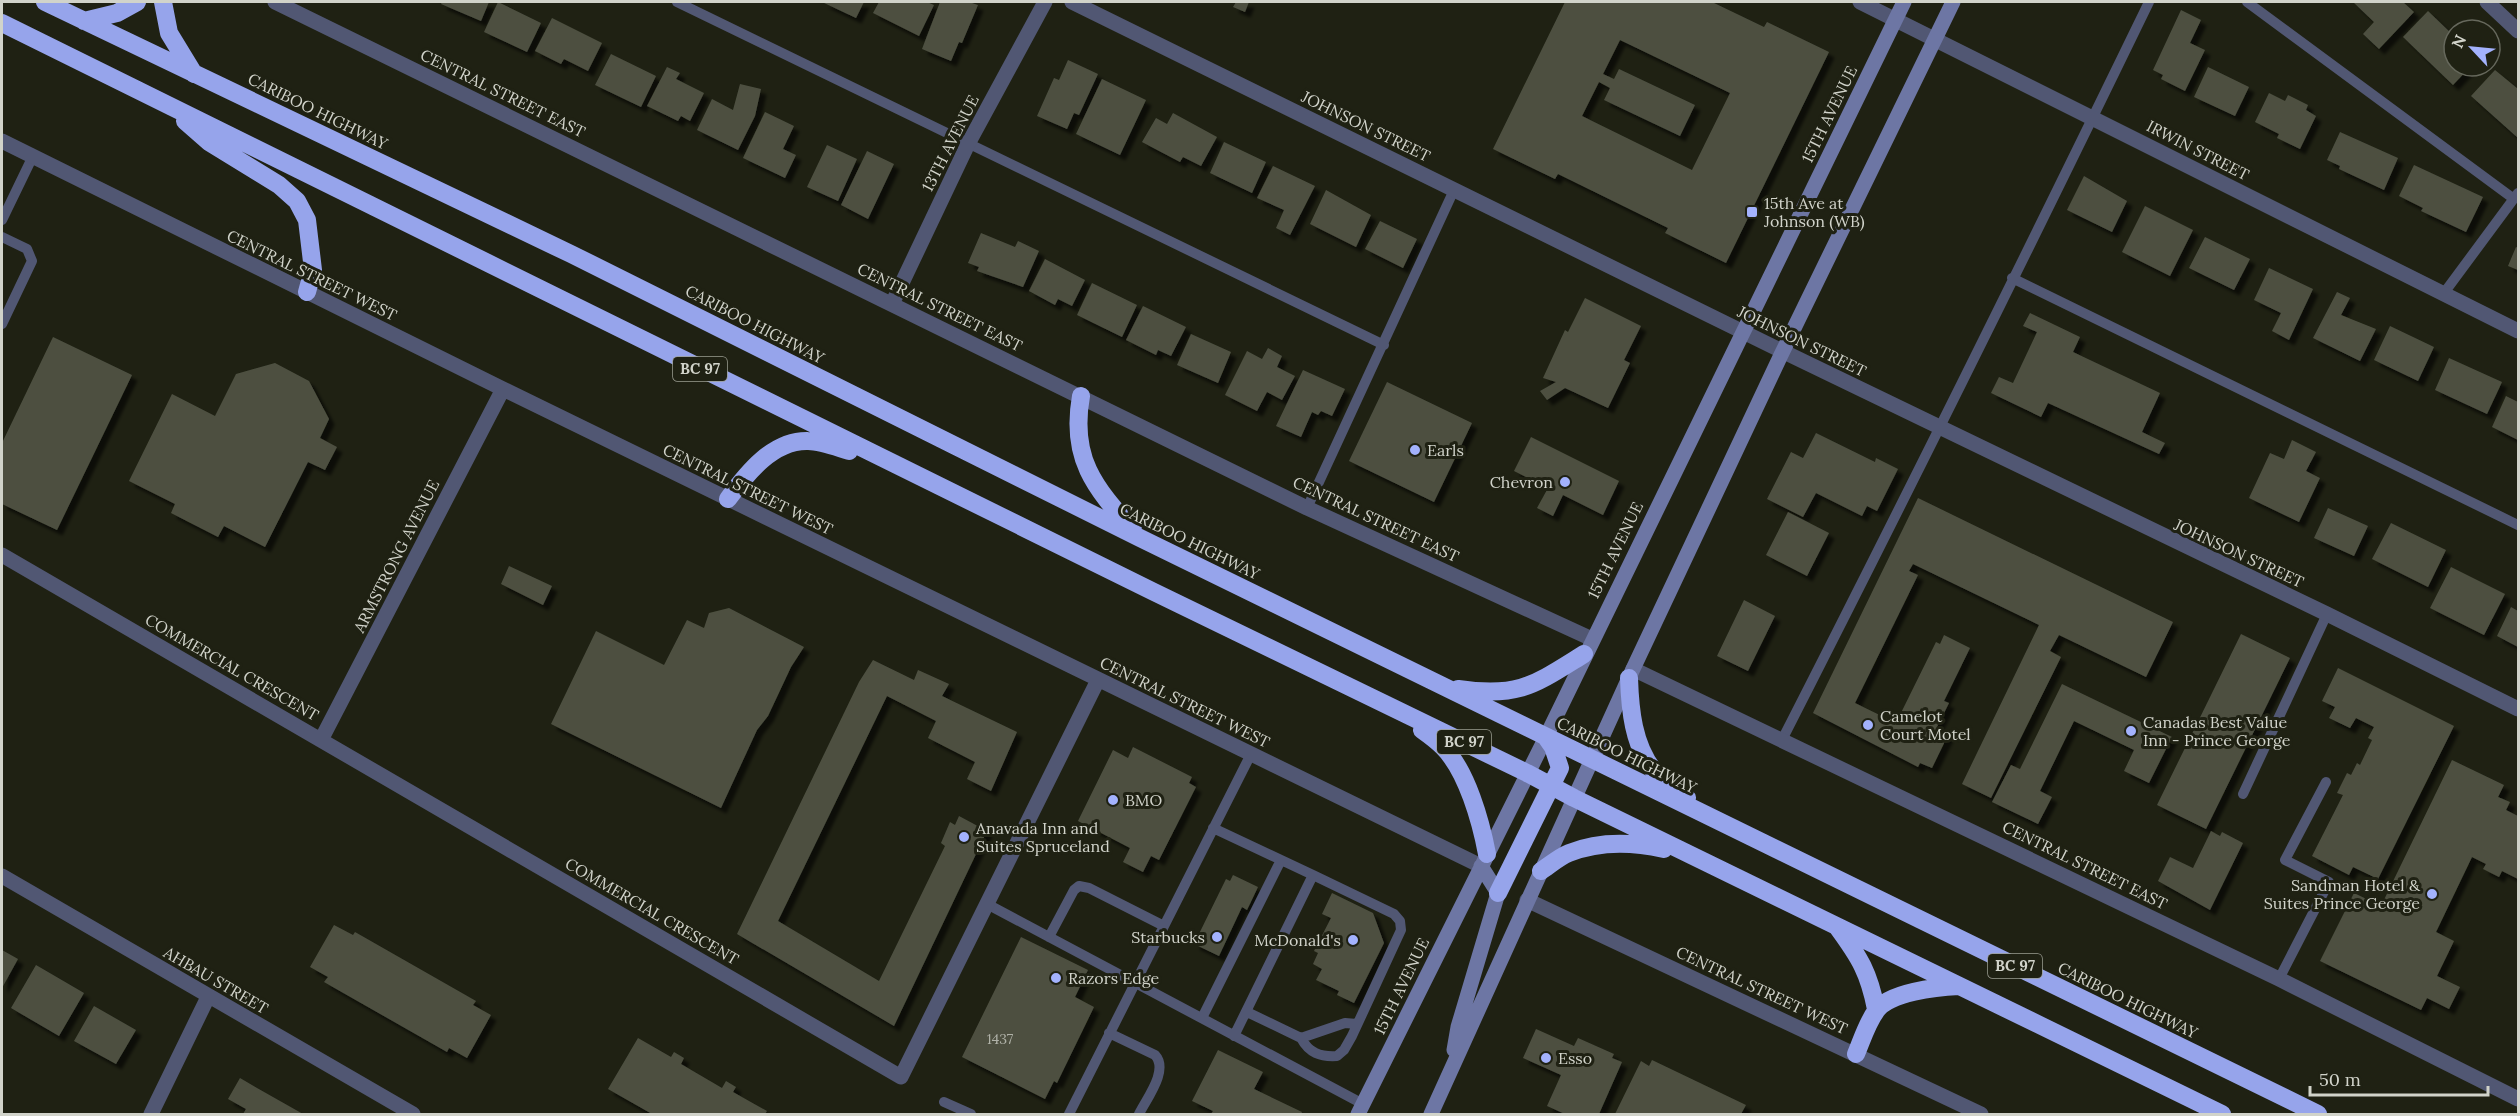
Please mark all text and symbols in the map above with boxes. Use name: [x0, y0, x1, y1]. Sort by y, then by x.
north arrow: [2442, 18, 2502, 78]
text: N: [2447, 31, 2470, 51]
street label: CENTRAL STREET EAST: [417, 44, 589, 142]
street label: 15TH AVENUE: [1797, 62, 1861, 166]
street label: CARIBOO HIGHWAY: [245, 68, 392, 154]
street label: JOHNSON STREET: [1298, 86, 1434, 166]
street label: 13TH AVENUE: [917, 91, 983, 195]
street label: IRWIN STREET: [2143, 116, 2253, 184]
place label: 15th Ave at Johnson (WB): [1763, 193, 1865, 232]
marker: 15th Ave at Johnson (WB): [1745, 205, 1759, 219]
street label: CENTRAL STREET WEST: [224, 225, 400, 325]
street label: CENTRAL STREET EAST: [854, 258, 1026, 356]
street label: CARIBOO HIGHWAY: [682, 280, 829, 368]
street label: JOHNSON STREET: [1734, 301, 1870, 381]
road number: BC 97: [673, 357, 727, 381]
street label: CENTRAL STREET WEST: [660, 439, 836, 539]
place label: Earls: [1427, 440, 1464, 460]
marker: Earls: [1408, 443, 1422, 457]
street label: CENTRAL STREET EAST: [1290, 472, 1462, 566]
place label: Chevron: [1490, 472, 1553, 492]
marker: Chevron: [1558, 475, 1572, 489]
street label: ARMSTRONG AVENUE: [348, 476, 443, 637]
street label: CARIBOO HIGHWAY: [1117, 498, 1264, 584]
street label: 15TH AVENUE: [1583, 498, 1647, 602]
street label: JOHNSON STREET: [2170, 514, 2307, 592]
street label: COMMERCIAL CRESCENT: [142, 609, 322, 725]
street label: CENTRAL STREET WEST: [1097, 652, 1273, 752]
place label: Camelot Court Motel: [1880, 706, 1971, 744]
street label: CARIBOO HIGHWAY: [1554, 712, 1701, 798]
place label: Canadas Best Value Inn - Prince George: [2143, 712, 2291, 750]
marker: Camelot Court Motel: [1861, 718, 1875, 732]
marker: Canadas Best Value Inn - Prince George: [2124, 724, 2138, 738]
road number: BC 97: [1437, 730, 1491, 754]
place label: BMO: [1125, 790, 1162, 810]
marker: BMO: [1106, 793, 1120, 807]
street label: CENTRAL STREET EAST: [1999, 816, 2171, 914]
place label: Anavada Inn and Suites Spruceland: [975, 818, 1110, 856]
marker: Anavada Inn and Suites Spruceland: [957, 830, 971, 844]
street label: COMMERCIAL CRESCENT: [562, 853, 742, 969]
place label: Sandman Hotel & Suites Prince George: [2264, 875, 2421, 913]
marker: Sandman Hotel & Suites Prince George: [2425, 887, 2439, 901]
place label: Starbucks: [1131, 927, 1205, 947]
marker: Starbucks: [1210, 930, 1224, 944]
place label: McDonald's: [1254, 930, 1341, 950]
marker: McDonald's: [1346, 933, 1360, 947]
street label: 15TH AVENUE: [1369, 934, 1433, 1038]
street label: AHBAU STREET: [159, 941, 272, 1018]
street label: CENTRAL STREET WEST: [1673, 941, 1851, 1039]
road number: BC 97: [1988, 954, 2042, 978]
street label: CARIBOO HIGHWAY: [2055, 957, 2202, 1043]
place label: Razors Edge: [1068, 968, 1160, 988]
marker: Razors Edge: [1049, 971, 1063, 985]
house number: 1437: [987, 1030, 1014, 1048]
place label: Esso: [1558, 1048, 1592, 1068]
marker: Esso: [1539, 1051, 1553, 1065]
scale bar: [2310, 1059, 2488, 1097]
text: 50 m: [2319, 1068, 2361, 1091]

